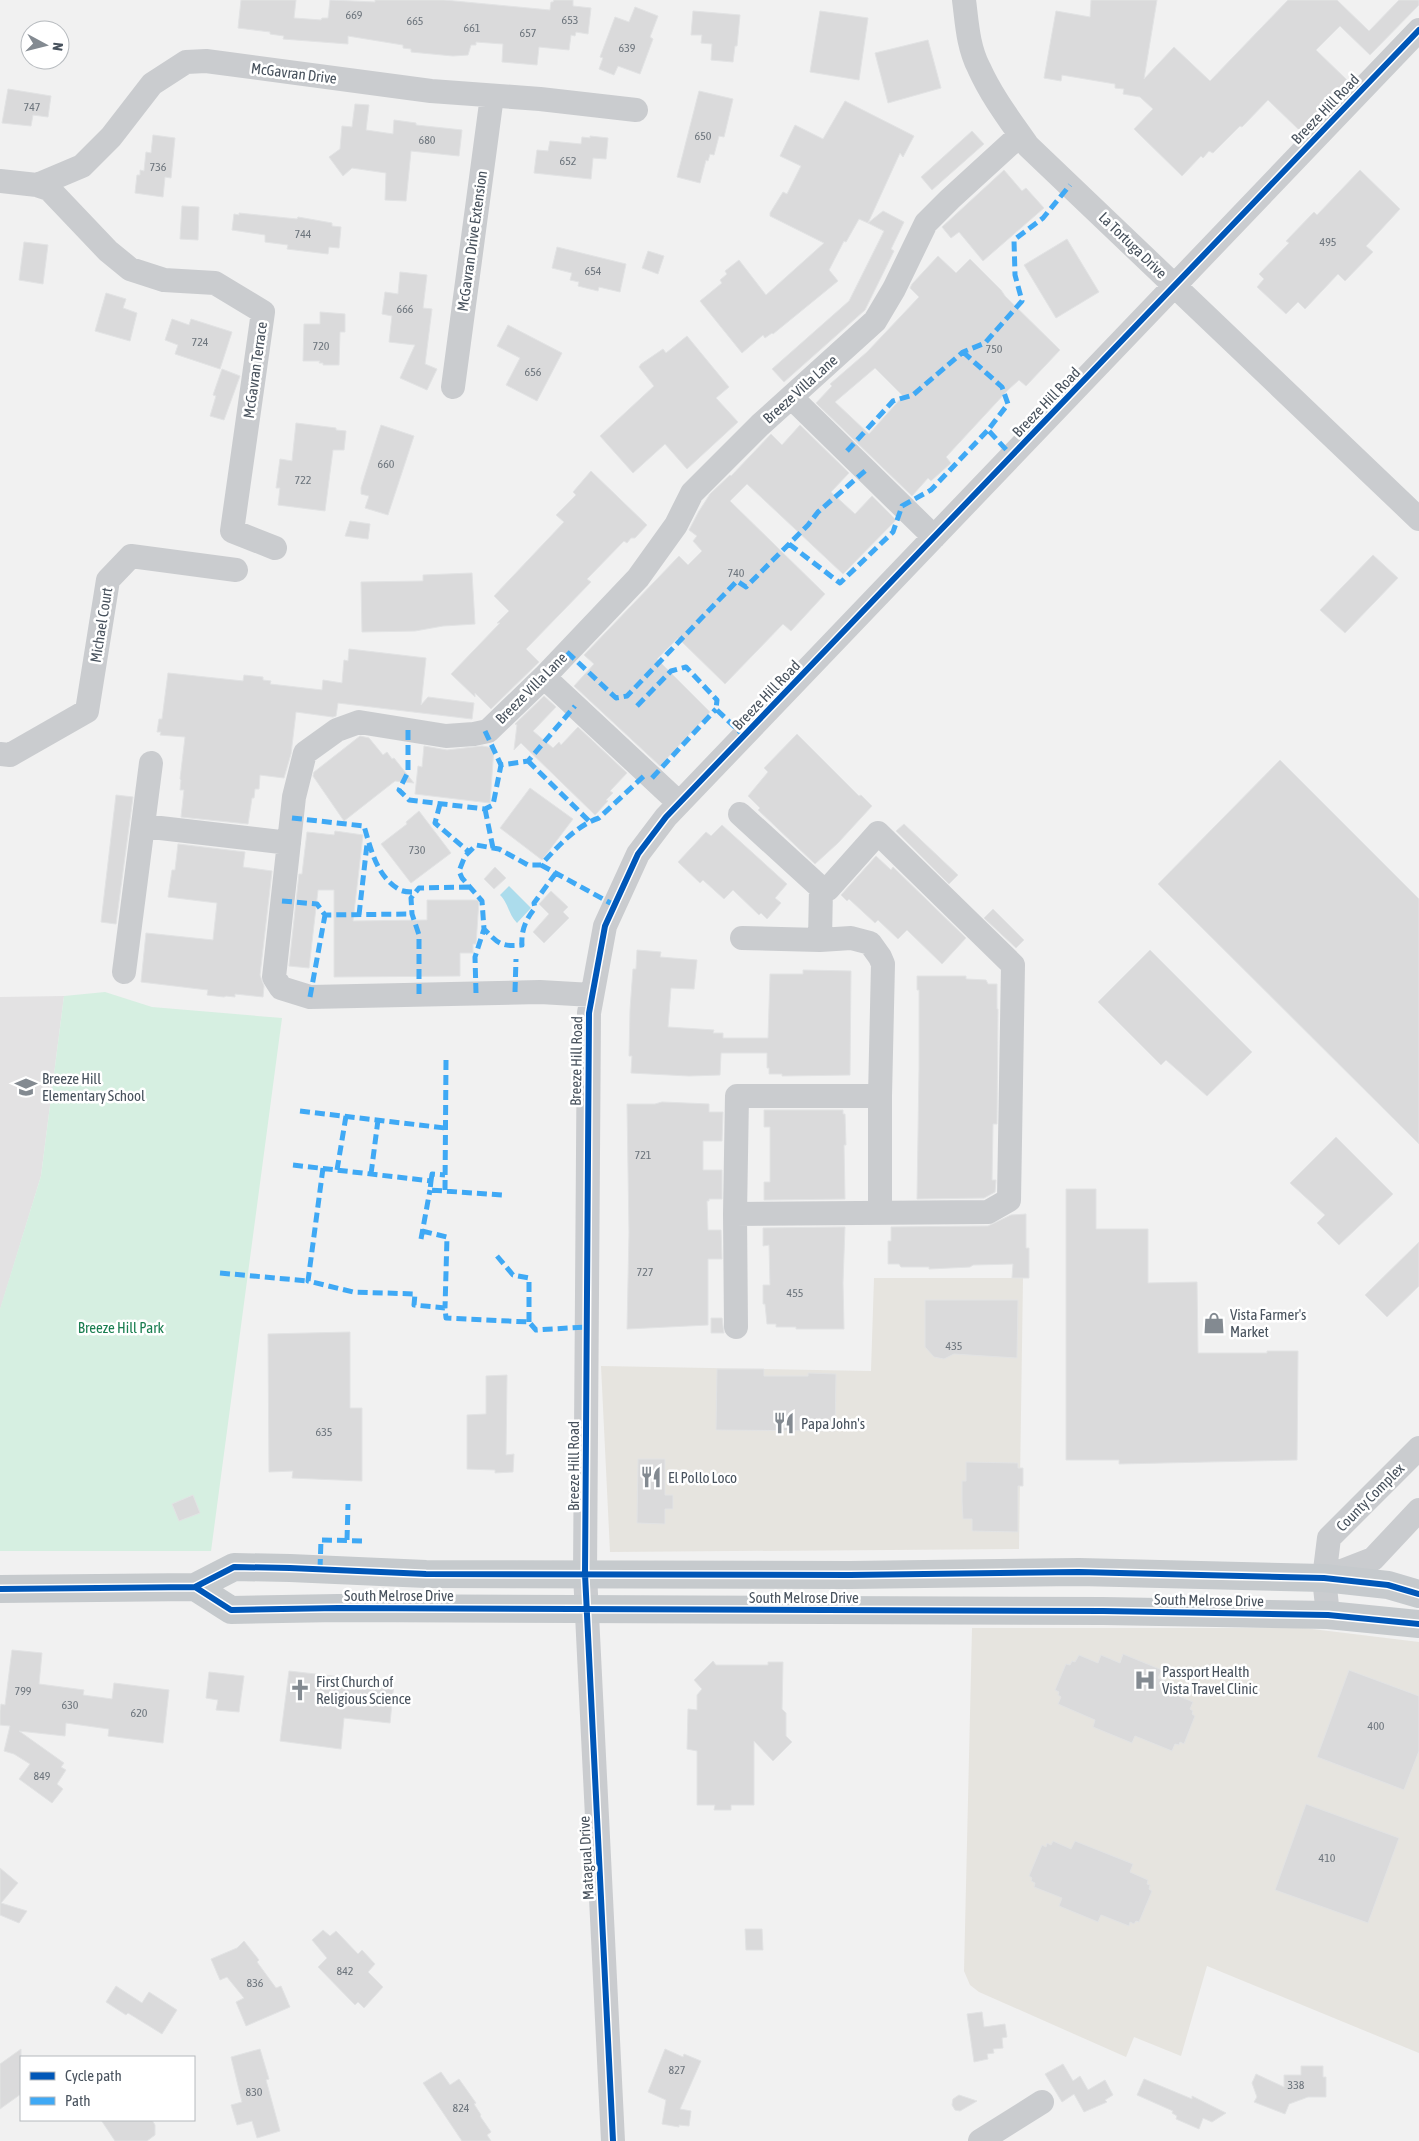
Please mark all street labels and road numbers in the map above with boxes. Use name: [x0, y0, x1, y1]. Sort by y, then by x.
street label: McGavran Drive: [250, 59, 338, 87]
street label: Breeze Hill Road: [1288, 71, 1362, 147]
street label: McGavran Drive Extension: [454, 169, 490, 313]
street label: La Tortuga Drive: [1096, 208, 1171, 282]
street label: McGavran Terrace: [240, 320, 270, 419]
street label: Breeze Villa Lane: [759, 351, 841, 427]
street label: Breeze Hill Road: [1009, 364, 1083, 440]
street label: Michael Court: [87, 586, 115, 664]
street label: Breeze Villa Lane: [492, 649, 570, 727]
street label: Breeze Hill Road: [729, 657, 803, 733]
street label: Breeze Hill Road: [567, 1016, 585, 1106]
street label: Breeze Hill Road: [565, 1421, 582, 1511]
street label: County Complex: [1332, 1459, 1408, 1535]
street label: South Melrose Drive: [344, 1587, 454, 1604]
street label: South Melrose Drive: [749, 1589, 859, 1606]
street label: South Melrose Drive: [1154, 1591, 1264, 1609]
street label: Matagual Drive: [575, 1815, 597, 1900]

